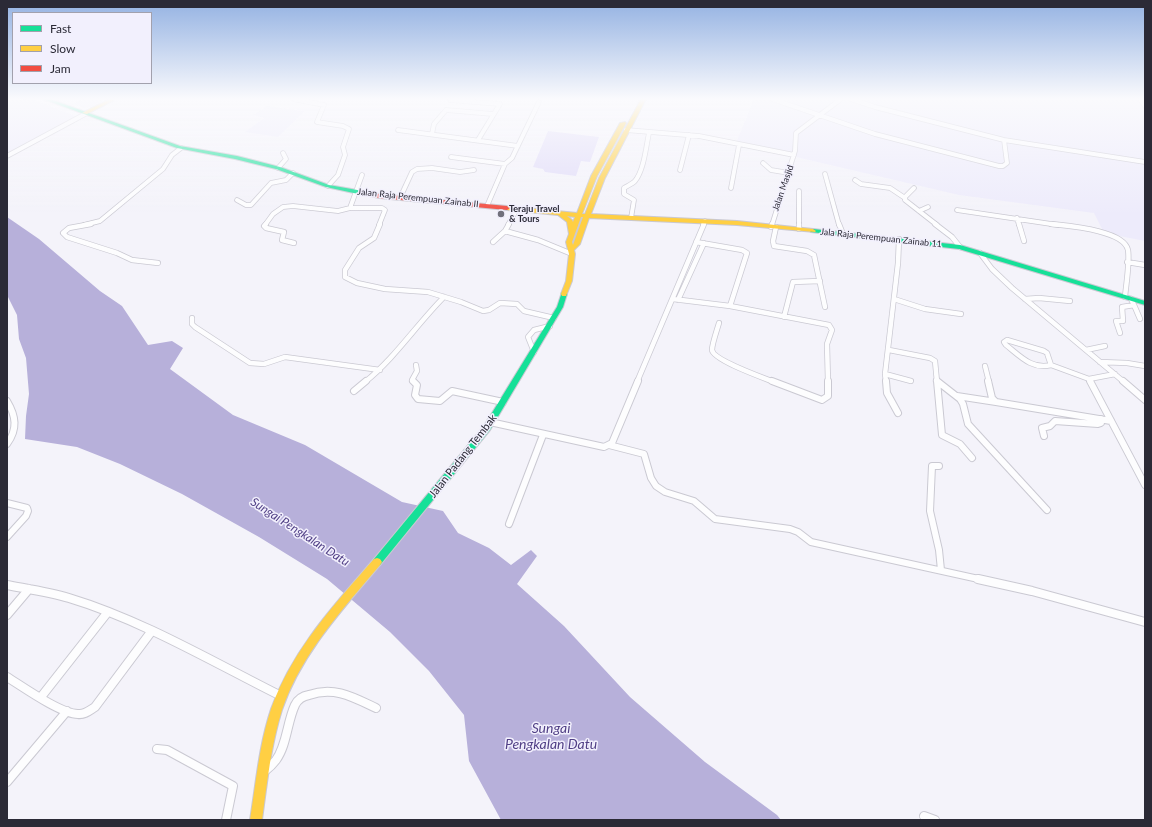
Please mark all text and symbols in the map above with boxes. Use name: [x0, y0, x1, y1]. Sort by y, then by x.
legend: [12, 12, 152, 84]
text: Fast: [50, 21, 71, 36]
text: Slow: [50, 41, 75, 56]
text: Jam: [50, 61, 71, 76]
street label: Jalan Masjid: [770, 164, 796, 212]
street label: Jalan Raja Perempuan Zainab II: [357, 186, 479, 210]
place label: Teraju Travel & Tours: [509, 204, 559, 225]
marker: Teraju Travel & Tours: [496, 209, 506, 219]
street label: Jala Raja Perempuan Zainab 11: [820, 226, 942, 250]
street label: Jalan Padang Tembak: [426, 412, 500, 500]
water label: Sungai Pengkalan Datu: [248, 495, 352, 569]
water label: Sungai Pengkalan Datu: [505, 720, 597, 752]

